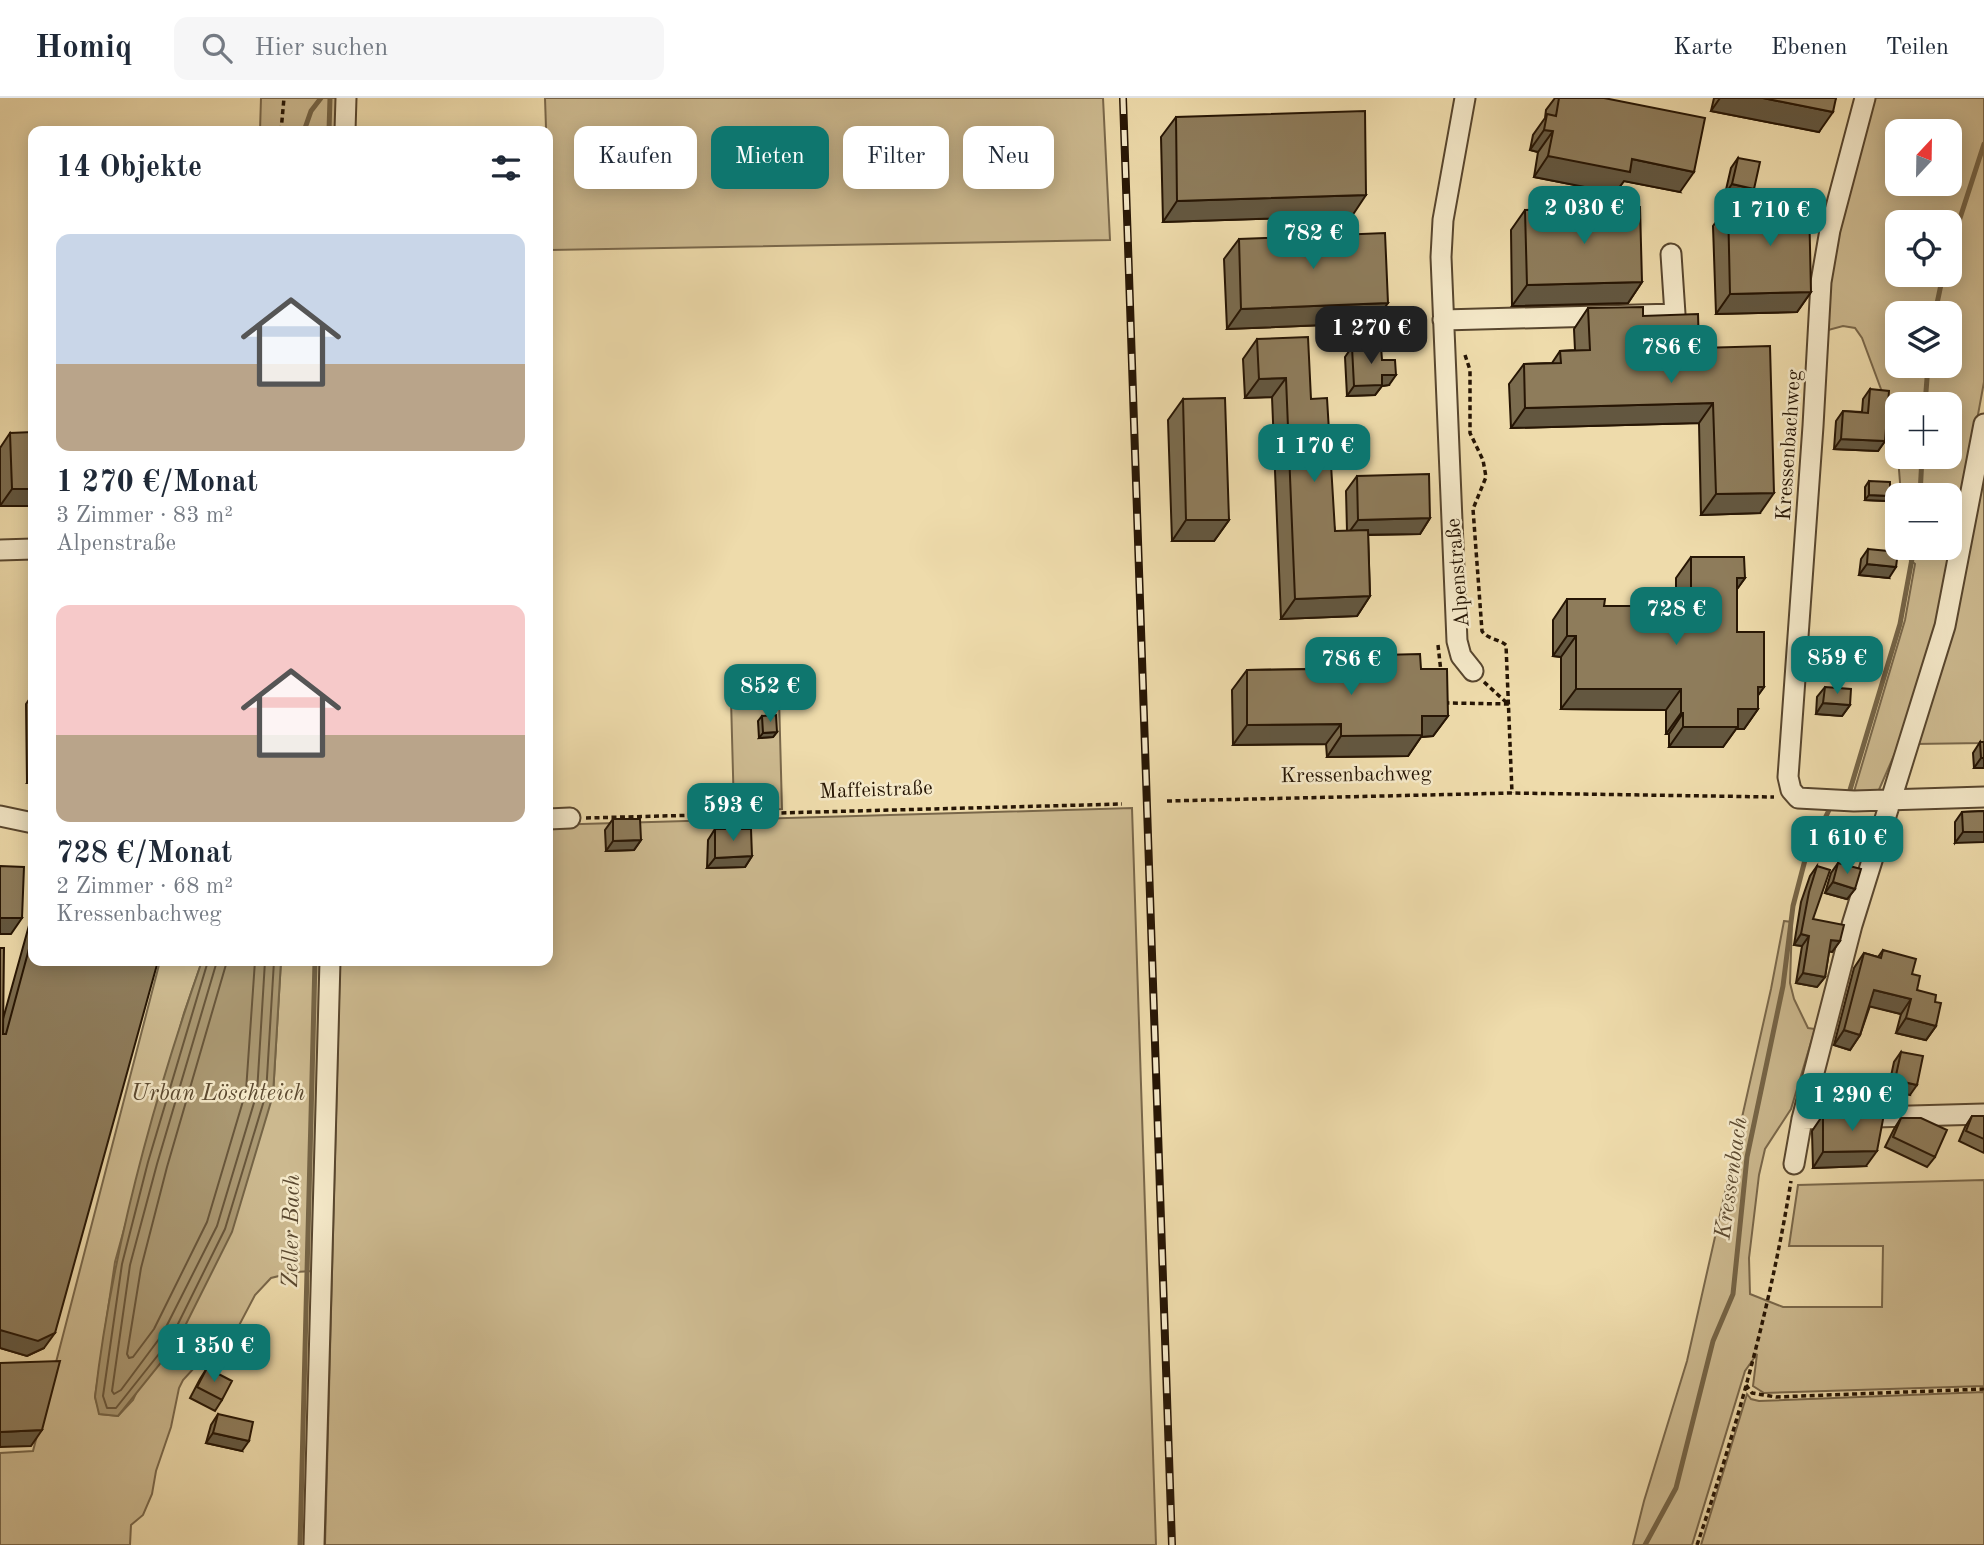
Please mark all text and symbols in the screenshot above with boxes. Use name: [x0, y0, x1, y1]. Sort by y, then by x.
search box: [174, 17, 664, 80]
icon: search: [198, 29, 236, 67]
text: Homiq: [35, 32, 132, 65]
text: Hier suchen: [254, 35, 388, 61]
text: Karte: [1673, 36, 1733, 60]
text: Ebenen: [1771, 36, 1847, 60]
text: Teilen: [1885, 36, 1949, 60]
north arrow: [1885, 119, 1962, 196]
map controls: [1885, 119, 1962, 560]
chip: Kaufen: [574, 126, 697, 189]
chip: Mieten: [711, 126, 829, 189]
chip: Filter: [843, 126, 949, 189]
chip: Neu: [963, 126, 1054, 189]
icon: filters: [487, 149, 525, 187]
text: 14 Objekte: [56, 153, 202, 183]
pin: 2 030 €: [1519, 186, 1649, 246]
pin: 1 710 €: [1705, 188, 1835, 248]
text: 2 030 €: [1544, 197, 1624, 220]
text: 1 710 €: [1730, 199, 1810, 222]
button: locate: [1885, 210, 1962, 287]
pin: 782 €: [1264, 212, 1362, 271]
text: 782 €: [1283, 222, 1343, 245]
icon: home: [228, 279, 354, 405]
button: layers: [1885, 301, 1962, 378]
pin: 1 270 €: [1306, 306, 1436, 366]
text: 1 270 €: [1331, 317, 1411, 340]
pin: 786 €: [1622, 326, 1720, 385]
text: 786 €: [1641, 336, 1701, 359]
street label: Kressenbachweg: [1774, 368, 1805, 521]
button: +: [1885, 392, 1962, 469]
pin: 1 170 €: [1249, 424, 1379, 484]
text: 1 170 €: [1274, 435, 1354, 458]
text: 1 270 €/Monat: [56, 468, 258, 498]
button: −: [1885, 483, 1962, 560]
text: 3 Zimmer · 83 m²: [56, 504, 233, 527]
street label: Alpenstraße: [1443, 517, 1474, 628]
text: Alpenstraße: [56, 532, 176, 555]
pin: 728 €: [1627, 588, 1725, 647]
text: 728 €: [1646, 598, 1706, 621]
pin: 859 €: [1788, 636, 1886, 696]
pin: 786 €: [1302, 638, 1400, 697]
text: 859 €: [1807, 647, 1867, 670]
text: 786 €: [1321, 648, 1381, 671]
icon: home: [228, 650, 354, 776]
pin: 852 €: [721, 664, 819, 724]
text: 852 €: [740, 675, 800, 698]
street label: Kressenbachweg: [1280, 764, 1433, 787]
street label: Maffeistraße: [819, 778, 933, 803]
pin: 593 €: [684, 784, 782, 843]
text: 593 €: [703, 794, 763, 817]
pin: 1 610 €: [1782, 816, 1912, 876]
text: 1 610 €: [1807, 827, 1887, 850]
text: 728 €/Monat: [56, 839, 232, 869]
text: 2 Zimmer · 68 m²: [56, 875, 233, 898]
text: Kressenbachweg: [56, 903, 222, 926]
pin: 1 290 €: [1787, 1074, 1917, 1133]
water label: Urban Löschteich: [131, 1082, 305, 1105]
text: 1 290 €: [1812, 1084, 1892, 1107]
water label: Kressenbach: [1711, 1115, 1751, 1242]
water label: Zeller Bach: [279, 1174, 304, 1288]
pin: 1 350 €: [149, 1324, 279, 1384]
text: 1 350 €: [174, 1335, 254, 1358]

